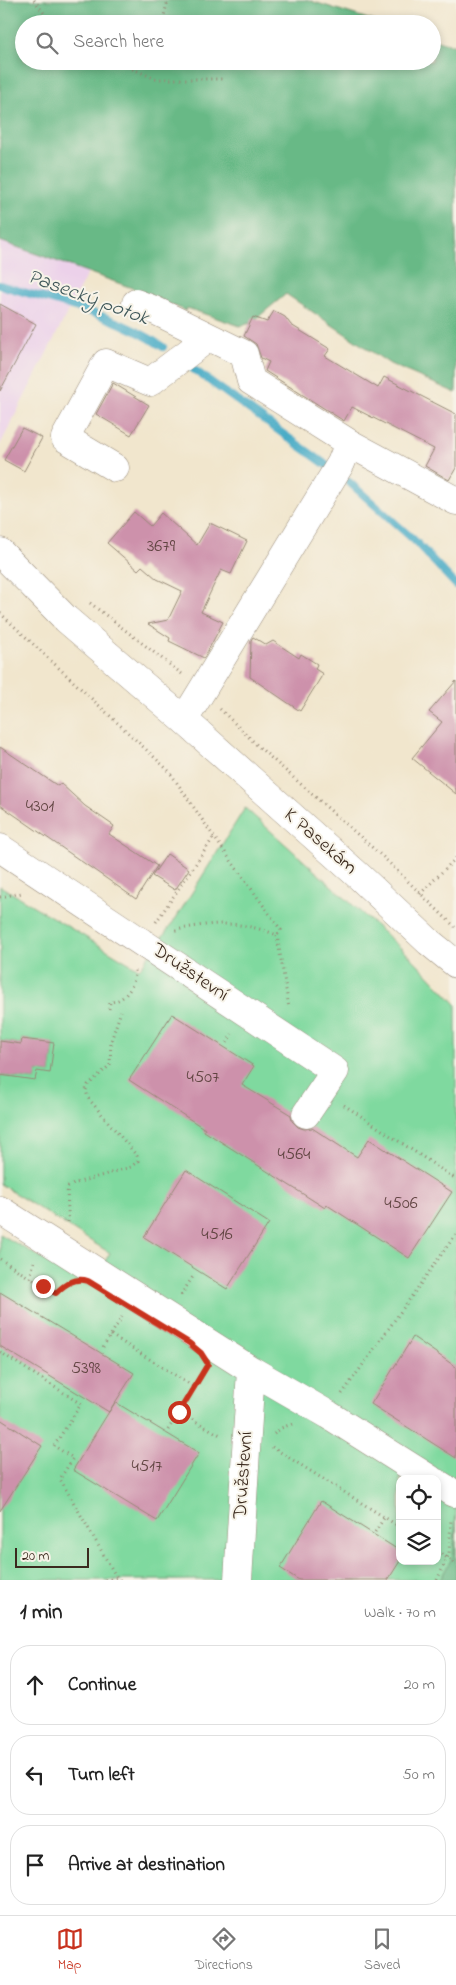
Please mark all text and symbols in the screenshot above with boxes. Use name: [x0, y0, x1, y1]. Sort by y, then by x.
search box: [15, 15, 441, 70]
icon: search: [33, 29, 61, 57]
text: Search here: [73, 29, 164, 56]
water label: Pasecký potok: [23, 262, 153, 334]
house number: 3679: [147, 534, 176, 560]
house number: 4301: [26, 794, 54, 820]
street label: K Pasekám: [277, 802, 363, 882]
street label: Družstevní: [145, 936, 234, 1010]
house number: 4507: [187, 1065, 220, 1091]
house number: 4564: [277, 1142, 311, 1168]
house number: 4506: [384, 1191, 418, 1217]
house number: 4516: [201, 1222, 233, 1248]
route end: [32, 1275, 55, 1298]
house number: 5398: [71, 1356, 101, 1382]
route start: [168, 1401, 191, 1424]
street label: Družstevní: [226, 1430, 262, 1521]
house number: 4517: [132, 1454, 163, 1480]
map controls: [396, 1475, 441, 1565]
button: locate: [396, 1475, 441, 1520]
button: layers: [396, 1520, 441, 1565]
scale bar: [15, 1545, 89, 1568]
text: 20 m: [22, 1546, 49, 1567]
text: 1 min: [20, 1598, 62, 1628]
text: Walk · 70 m: [364, 1601, 436, 1625]
icon: ahead: [21, 1671, 49, 1699]
text: Continue: [68, 1672, 136, 1699]
text: 20 m: [404, 1673, 435, 1697]
icon: left: [21, 1761, 49, 1789]
text: Turn left: [68, 1762, 135, 1789]
text: 50 m: [403, 1763, 435, 1787]
icon: arrive: [21, 1851, 49, 1879]
text: Arrive at destination: [68, 1852, 225, 1879]
tab: Map: [56, 1925, 84, 1976]
tab: Directions: [195, 1925, 253, 1976]
tab: Saved: [364, 1925, 400, 1976]

